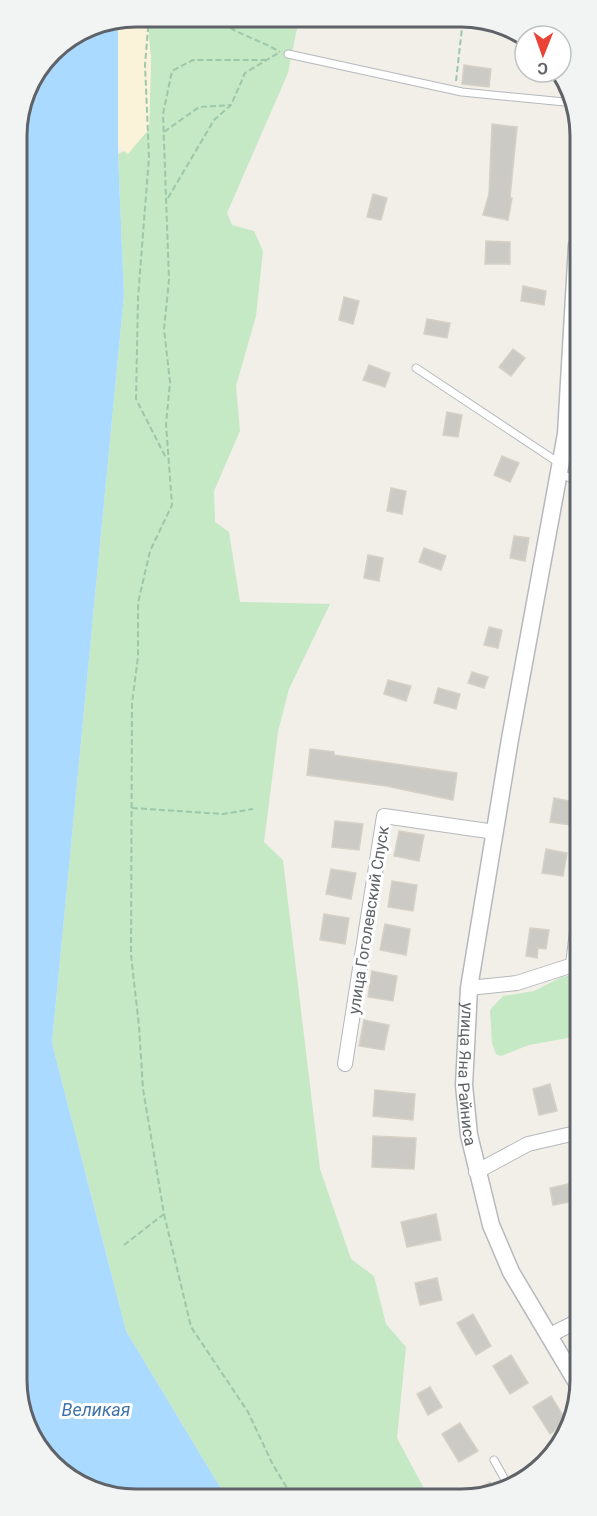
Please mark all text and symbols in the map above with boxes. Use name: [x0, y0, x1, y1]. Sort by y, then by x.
north arrow: [513, 24, 573, 84]
text: С: [537, 59, 548, 78]
street label: улица Гоголевский Спуск: [344, 824, 393, 1016]
street label: улица Яна Райниса: [454, 1002, 480, 1148]
water label: Великая: [62, 1399, 130, 1420]

